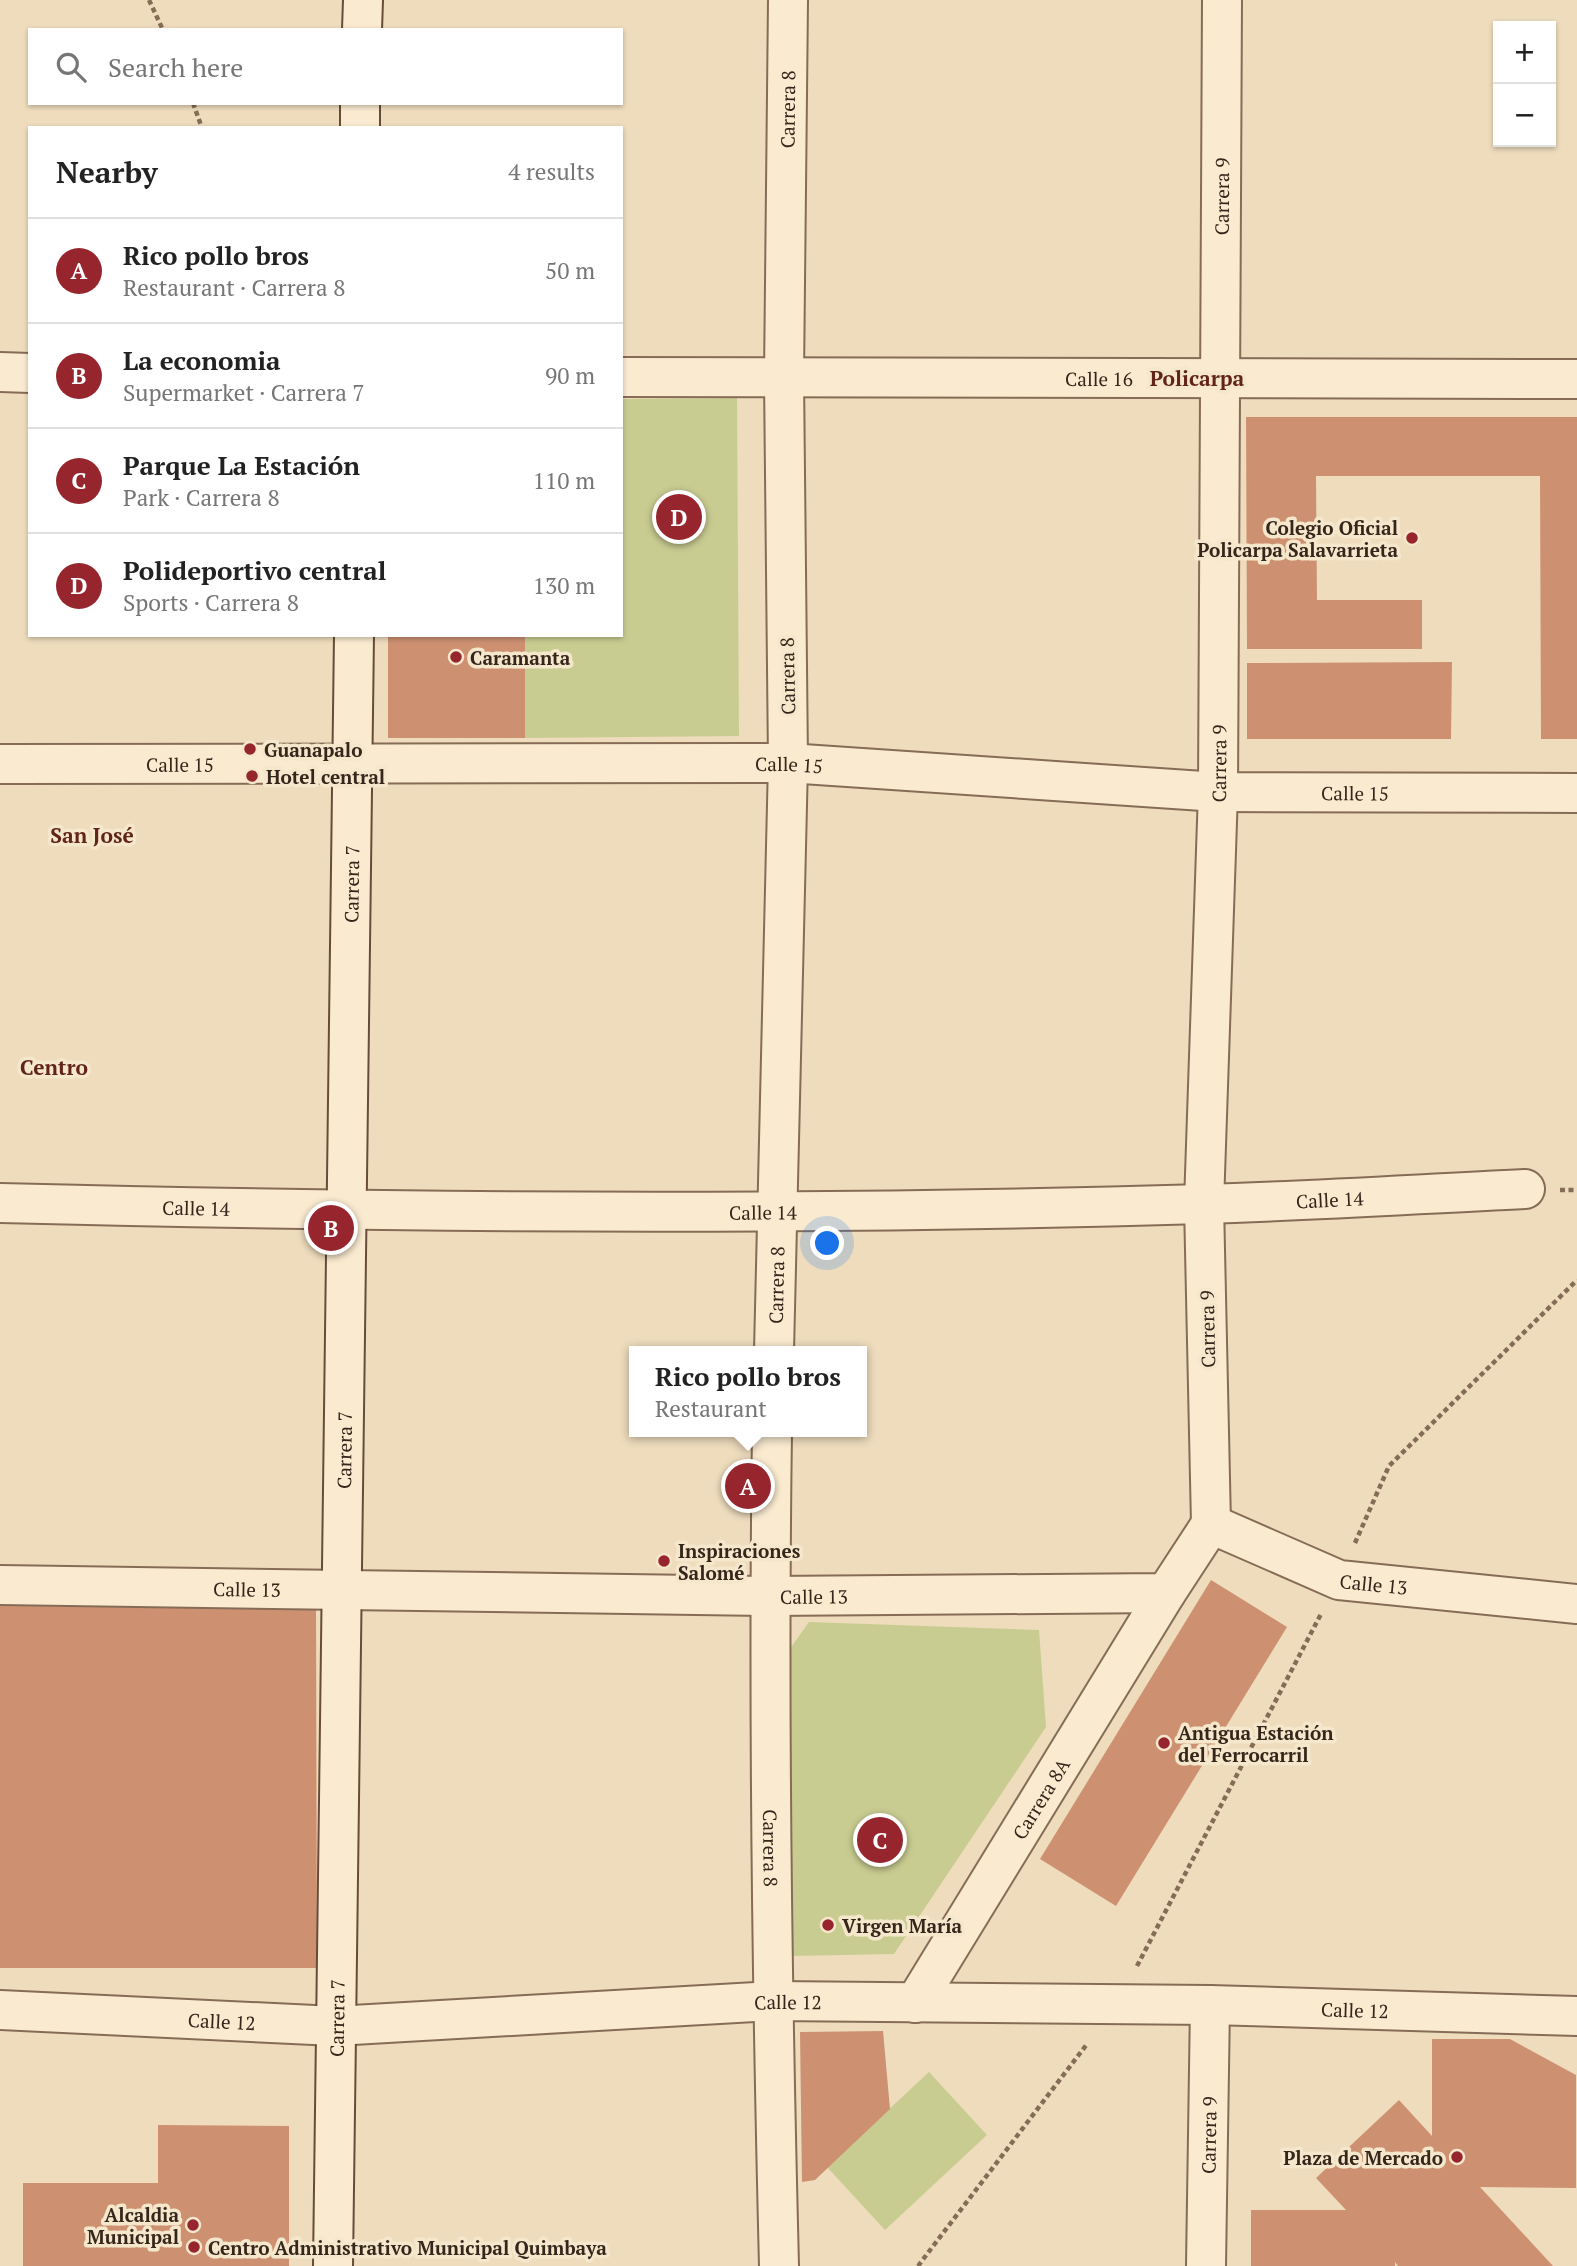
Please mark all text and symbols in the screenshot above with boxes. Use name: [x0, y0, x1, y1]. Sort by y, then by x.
map controls: [1493, 21, 1556, 147]
button: +: [1493, 21, 1556, 84]
search box: [28, 28, 623, 105]
icon: search: [52, 48, 90, 86]
text: Search here: [108, 50, 243, 84]
street label: Carrera 8: [774, 70, 800, 148]
button: −: [1493, 84, 1556, 147]
text: Nearby: [56, 152, 158, 192]
text: 4 results: [508, 156, 595, 187]
street label: Carrera 9: [1208, 157, 1234, 235]
text: Rico pollo bros: [123, 238, 309, 272]
text: A: [71, 255, 87, 286]
text: 50 m: [545, 255, 595, 286]
text: Restaurant · Carrera 8: [123, 272, 345, 303]
text: La economia: [123, 343, 281, 377]
text: B: [72, 360, 86, 391]
text: 90 m: [545, 360, 595, 391]
district label: Policarpa: [1150, 364, 1245, 392]
street label: Calle 16: [1065, 365, 1133, 391]
text: Supermarket · Carrera 7: [123, 377, 365, 408]
text: Parque La Estación: [123, 448, 360, 482]
text: C: [72, 465, 87, 496]
text: 110 m: [533, 465, 595, 496]
text: Park · Carrera 8: [123, 482, 280, 513]
pin: D: [656, 491, 702, 543]
place label: Colegio Oficial Policarpa Salavarrieta: [1197, 515, 1398, 562]
marker: Colegio Oficial Policarpa Salavarrieta: [1404, 530, 1420, 546]
text: Polideportivo central: [123, 553, 386, 587]
text: D: [71, 570, 87, 601]
text: 130 m: [533, 570, 595, 601]
text: Sports · Carrera 8: [123, 587, 299, 618]
street label: Carrera 8: [774, 637, 800, 715]
place label: Caramanta: [470, 645, 571, 670]
marker: Caramanta: [448, 649, 464, 665]
street label: Carrera 9: [1205, 724, 1231, 803]
place label: Guanapalo: [264, 737, 362, 762]
marker: Guanapalo: [242, 741, 258, 757]
street label: Calle 15: [755, 750, 824, 778]
street label: Calle 15: [146, 751, 214, 776]
place label: Hotel central: [266, 764, 385, 789]
marker: Hotel central: [244, 768, 260, 784]
street label: Calle 15: [1321, 780, 1389, 805]
district label: San José: [50, 821, 134, 849]
street label: Carrera 7: [338, 845, 364, 923]
district label: Centro: [20, 1053, 88, 1081]
street label: Calle 14: [1295, 1185, 1365, 1213]
street label: Calle 14: [162, 1194, 231, 1220]
street label: Calle 14: [729, 1199, 798, 1224]
pin: B: [308, 1202, 354, 1254]
your location: [810, 1226, 844, 1260]
street label: Carrera 8: [762, 1246, 789, 1324]
street label: Carrera 9: [1194, 1290, 1220, 1368]
popup: [629, 1346, 867, 1437]
text: Rico pollo bros: [655, 1359, 841, 1393]
text: Restaurant: [655, 1393, 767, 1424]
street label: Carrera 7: [331, 1411, 357, 1489]
pin: A: [725, 1460, 771, 1512]
place label: Inspiraciones Salomé: [678, 1538, 801, 1585]
marker: Inspiraciones Salomé: [656, 1553, 672, 1569]
street label: Calle 13: [1339, 1568, 1409, 1599]
street label: Calle 13: [213, 1576, 281, 1602]
street label: Calle 13: [780, 1583, 848, 1608]
place label: Antigua Estación del Ferrocarril: [1178, 1720, 1334, 1767]
marker: Antigua Estación del Ferrocarril: [1156, 1735, 1172, 1751]
street label: Carrera 8A: [1006, 1753, 1075, 1844]
street label: Carrera 8: [759, 1809, 784, 1887]
pin: C: [857, 1814, 903, 1866]
place label: Virgen María: [842, 1913, 962, 1938]
marker: Virgen María: [820, 1917, 836, 1933]
street label: Carrera 7: [323, 1979, 349, 2057]
street label: Calle 12: [753, 1988, 822, 2015]
street label: Calle 12: [1321, 1996, 1389, 2023]
street label: Calle 12: [187, 2006, 256, 2035]
street label: Carrera 9: [1195, 2096, 1221, 2174]
place label: Plaza de Mercado: [1283, 2145, 1443, 2170]
marker: Plaza de Mercado: [1449, 2149, 1465, 2165]
place label: Alcaldia Municipal: [87, 2202, 179, 2249]
marker: Alcaldia Municipal: [185, 2217, 201, 2233]
place label: Centro Administrativo Municipal Quimbaya: [208, 2235, 607, 2260]
marker: Centro Administrativo Municipal Quimbaya: [186, 2239, 202, 2255]

